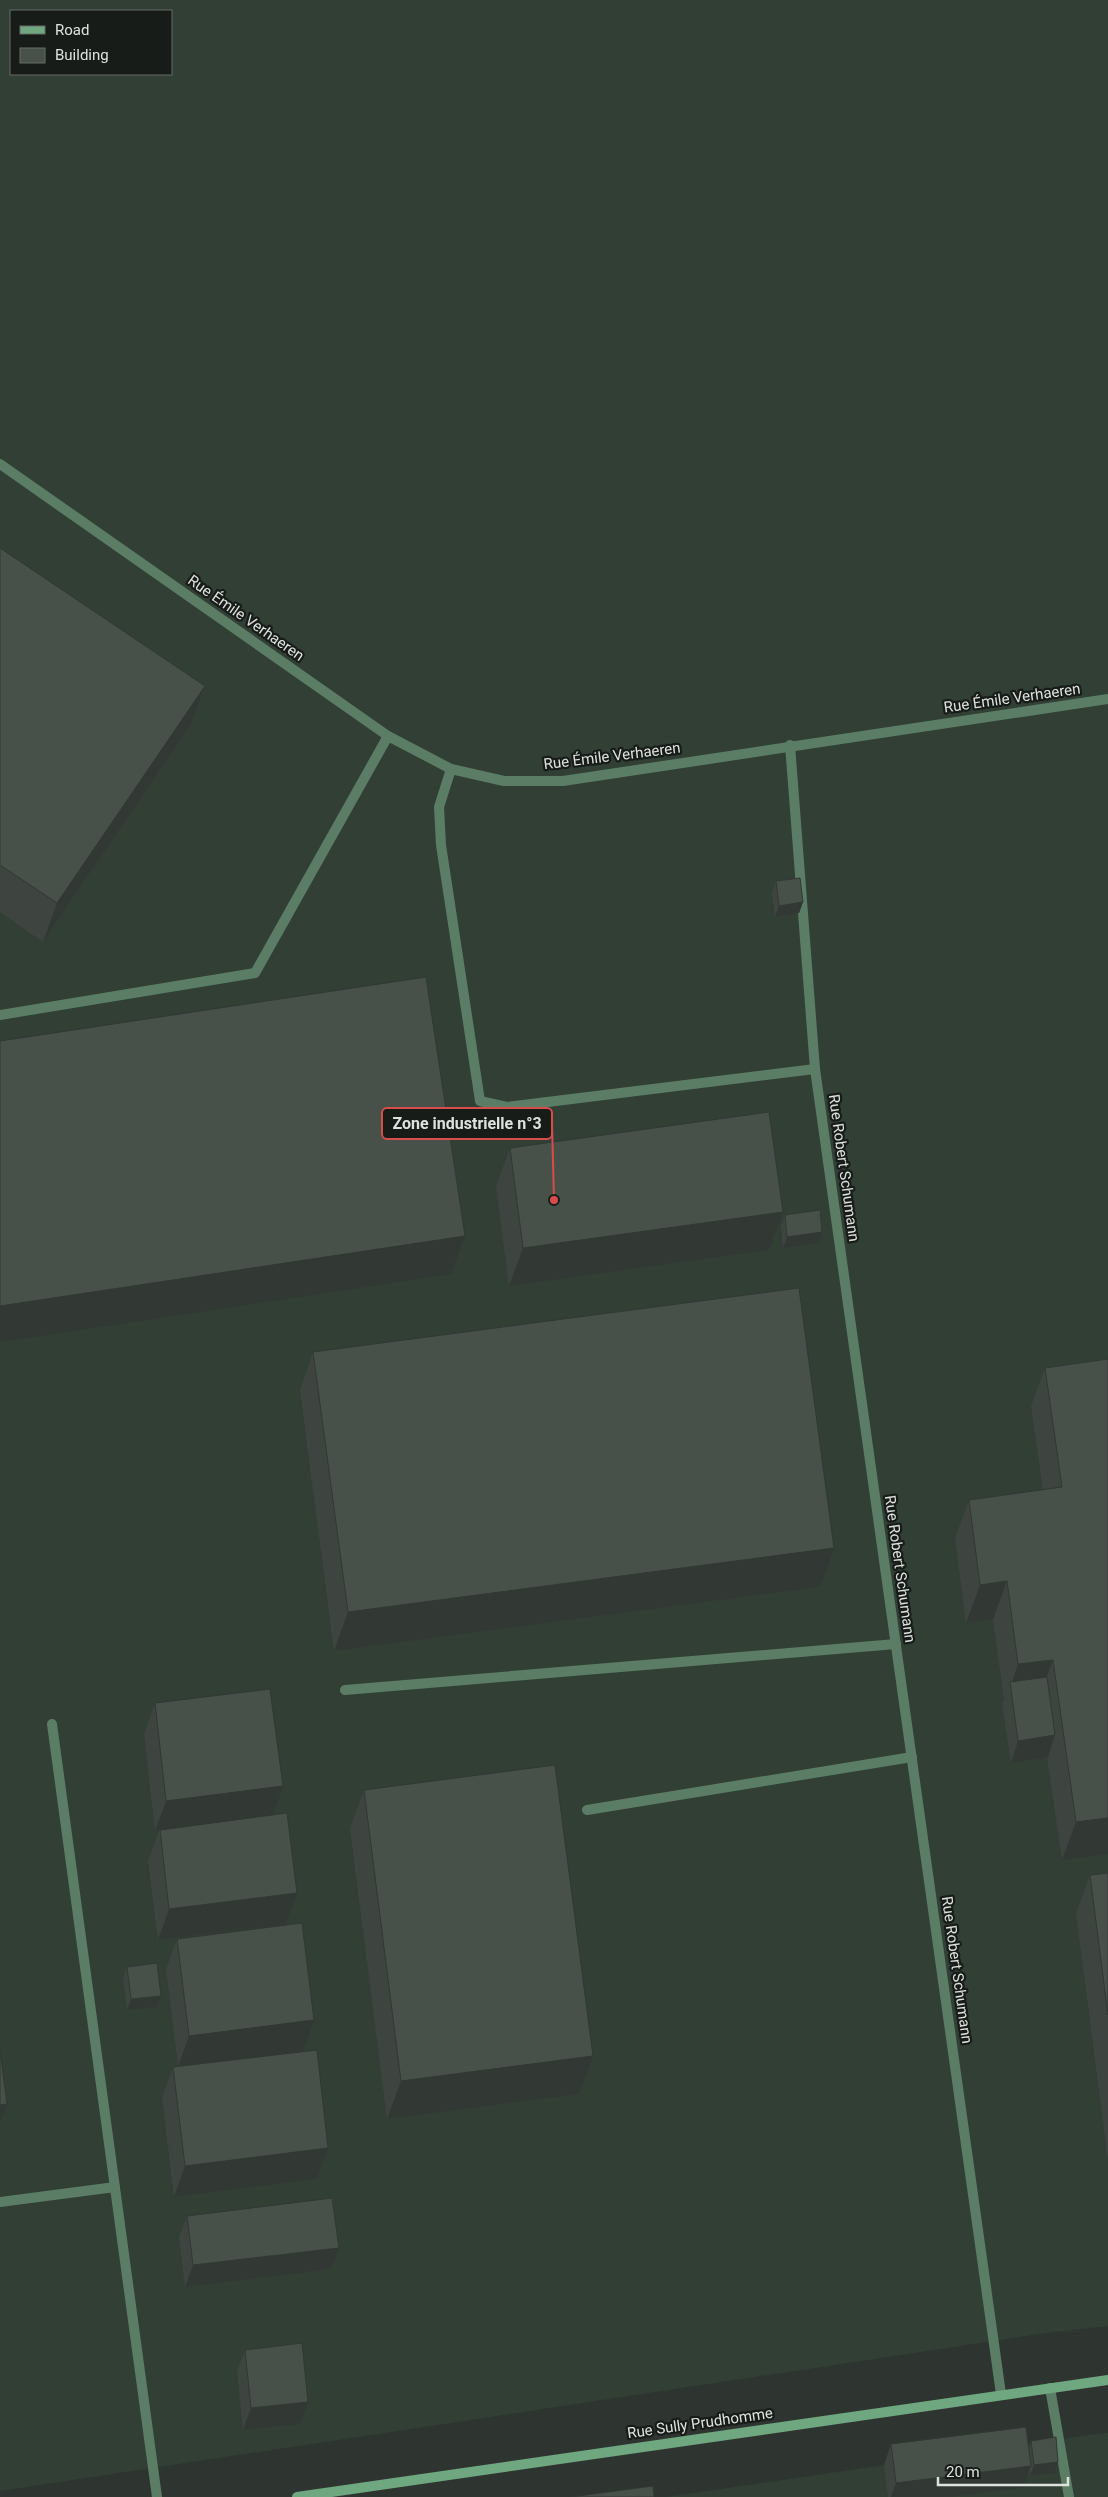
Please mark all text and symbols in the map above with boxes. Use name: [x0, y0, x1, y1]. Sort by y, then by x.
legend: [10, 10, 172, 75]
text: Road: [55, 21, 89, 39]
text: Building: [55, 46, 109, 64]
street label: Rue Émile Verhaeren: [184, 571, 308, 665]
street label: Rue Émile Verhaeren: [943, 680, 1081, 716]
street label: Rue Émile Verhaeren: [543, 739, 681, 773]
street label: Rue Robert Schumann: [825, 1093, 863, 1243]
callout: Zone industrielle n°3: [382, 1108, 552, 1139]
text: Zone industrielle n°3: [392, 1114, 542, 1133]
street label: Rue Robert Schumann: [881, 1494, 919, 1644]
street label: Rue Robert Schumann: [938, 1895, 976, 2045]
street label: Rue Sully Prudhomme: [626, 2404, 774, 2442]
scale bar: [938, 2454, 1068, 2486]
text: 20 m: [946, 2463, 980, 2481]

